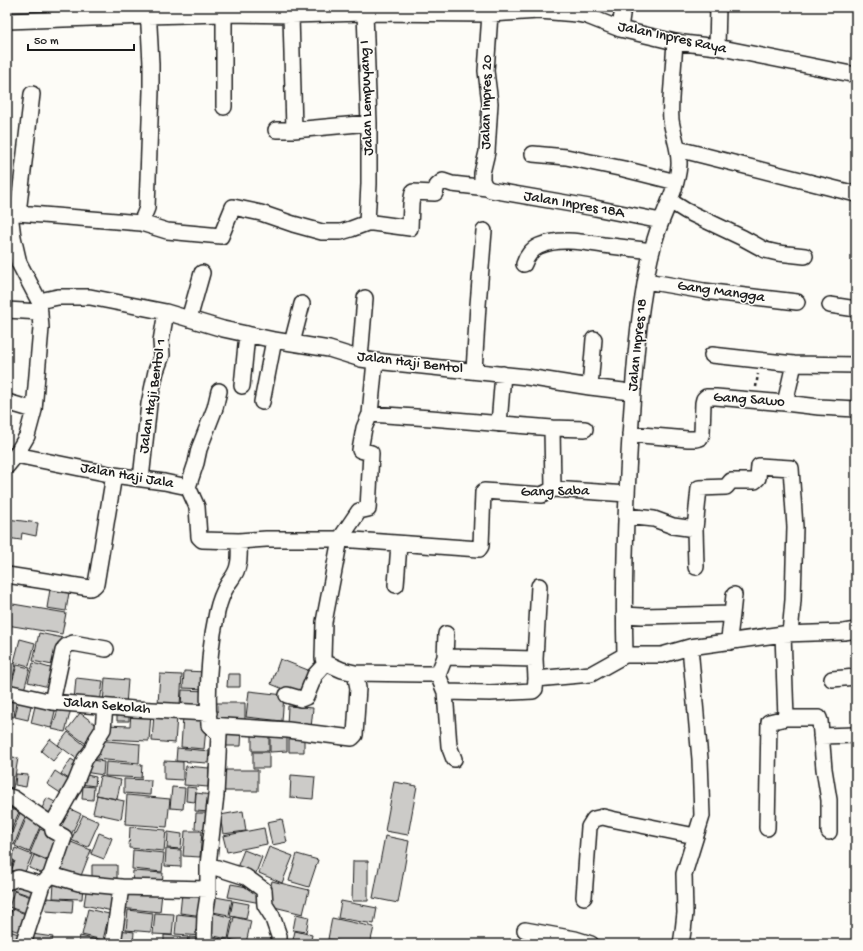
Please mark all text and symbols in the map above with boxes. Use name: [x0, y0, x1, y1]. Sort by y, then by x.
street label: Jalan Inpres Raya: [616, 18, 729, 58]
scale bar: [28, 26, 134, 52]
text: 50 m: [34, 35, 59, 49]
street label: Jalan Lempuyang I: [356, 40, 378, 156]
street label: Jalan Inpres 20: [477, 54, 497, 150]
street label: Jalan Inpres 18A: [522, 187, 627, 223]
street label: Gang Mangga: [676, 277, 767, 307]
street label: Jalan Inpres 18: [624, 298, 652, 392]
street label: Jalan Haji Bentol 1: [135, 337, 171, 455]
street label: Jalan Haji Bentol: [356, 348, 464, 378]
street label: Gang Sawo: [713, 389, 786, 411]
street label: Jalan Haji Jala: [79, 459, 176, 493]
street label: Gang Saba: [521, 482, 590, 502]
street label: Jalan Sekolah: [63, 693, 151, 719]

